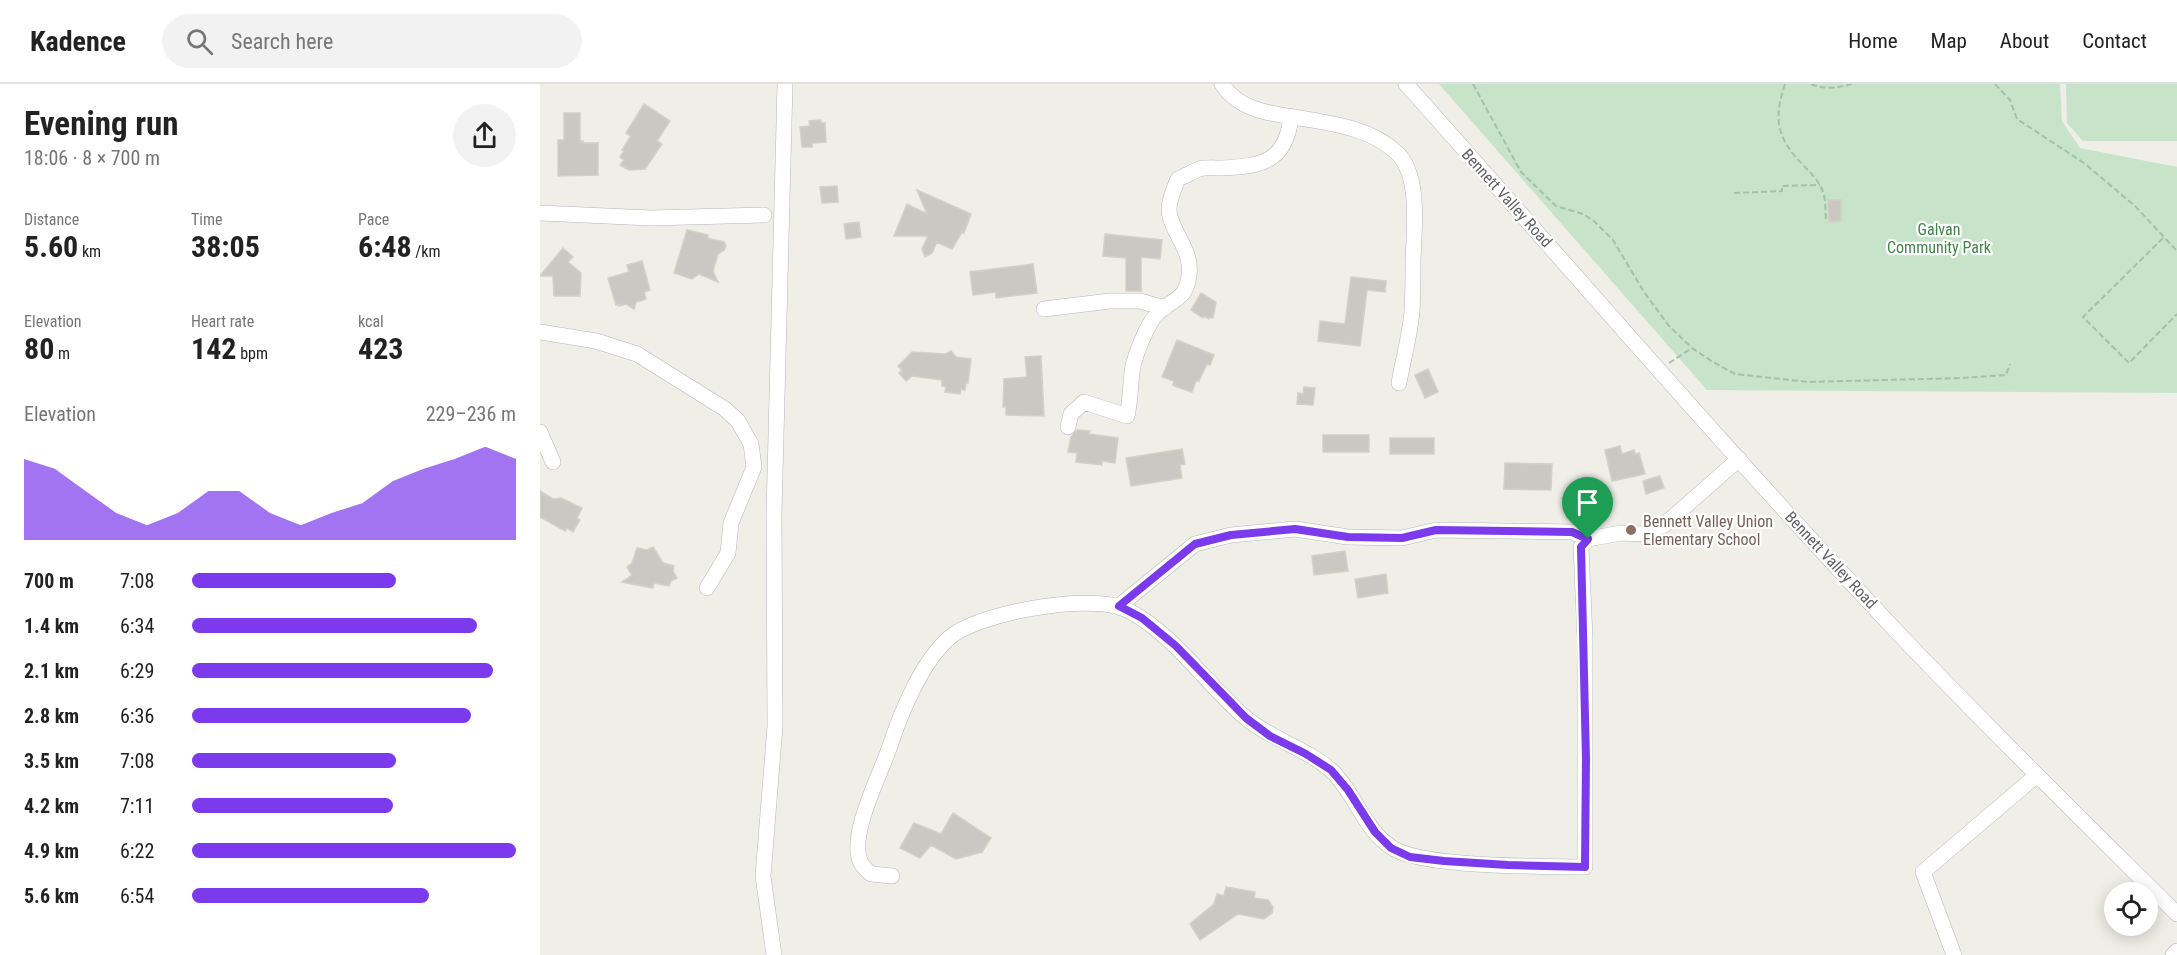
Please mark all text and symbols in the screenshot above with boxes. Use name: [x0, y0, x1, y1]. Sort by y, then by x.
search box: [162, 14, 582, 68]
text: Kadence: [30, 25, 126, 58]
icon: search: [183, 25, 216, 58]
text: Search here: [231, 29, 333, 54]
text: Home: [1848, 29, 1898, 53]
text: Map: [1931, 29, 1967, 53]
text: About: [2000, 29, 2049, 53]
text: Contact: [2082, 29, 2147, 53]
text: Evening run: [24, 104, 179, 143]
button: share: [453, 104, 516, 167]
street label: Bennett Valley Road: [1458, 145, 1556, 251]
text: 18:06 · 8 × 700 m: [24, 146, 160, 170]
text: Distance: [24, 210, 79, 229]
text: Time: [191, 210, 223, 229]
text: Pace: [358, 210, 389, 229]
park label: Galvan Community Park: [1887, 220, 1992, 257]
text: 5.60: [24, 229, 78, 264]
text: 38:05: [191, 229, 260, 264]
text: 6:48: [358, 229, 412, 264]
text: km: [78, 242, 101, 261]
text: /km: [412, 242, 441, 261]
text: Elevation: [24, 312, 82, 331]
text: Heart rate: [191, 312, 254, 331]
text: kcal: [358, 312, 384, 331]
text: 80: [24, 331, 54, 366]
text: 142: [191, 331, 236, 366]
text: 423: [358, 331, 403, 366]
text: m: [54, 344, 70, 363]
text: bpm: [236, 344, 268, 363]
text: Elevation: [24, 402, 96, 426]
text: 229–236 m: [426, 402, 516, 426]
pin: [1562, 477, 1613, 539]
icon: arrive: [1571, 486, 1604, 519]
street label: Bennett Valley Road: [1781, 507, 1881, 613]
place label: Bennett Valley Union Elementary School: [1643, 512, 1773, 549]
marker: Bennett Valley Union Elementary School: [1624, 523, 1638, 537]
text: 700 m: [24, 569, 74, 593]
text: 7:08: [120, 569, 154, 593]
text: 1.4 km: [24, 614, 79, 638]
text: 6:34: [120, 614, 154, 638]
text: 2.1 km: [24, 659, 79, 683]
text: 6:29: [120, 659, 154, 683]
text: 2.8 km: [24, 704, 79, 728]
text: 6:36: [120, 704, 154, 728]
text: 3.5 km: [24, 749, 79, 773]
text: 7:08: [120, 749, 154, 773]
text: 4.2 km: [24, 794, 79, 818]
text: 7:11: [120, 794, 154, 818]
text: 4.9 km: [24, 839, 79, 863]
text: 6:22: [120, 839, 154, 863]
map controls: [2104, 882, 2158, 936]
button: locate: [2104, 882, 2158, 936]
text: 5.6 km: [24, 884, 79, 908]
text: 6:54: [120, 884, 154, 908]

